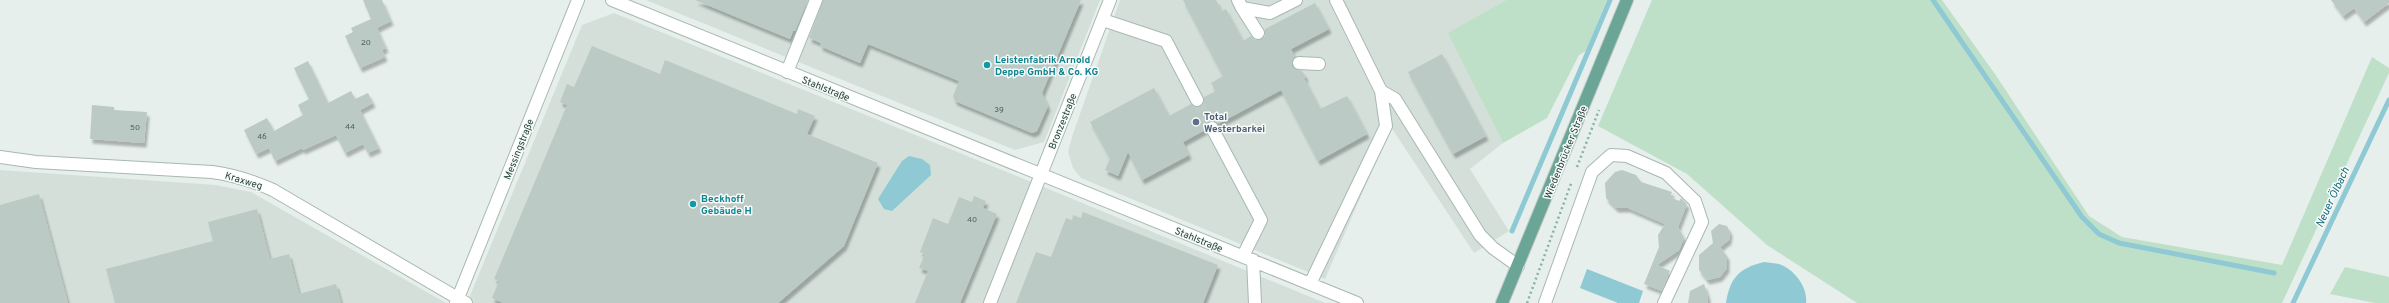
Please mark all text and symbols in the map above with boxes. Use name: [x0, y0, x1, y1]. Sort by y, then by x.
house number: 20: [361, 38, 371, 48]
place label: Leistenfabrik Arnold Deppe GmbH & Co. KG: [995, 54, 1098, 79]
marker: Leistenfabrik Arnold Deppe GmbH & Co. KG: [982, 60, 992, 70]
street label: Stahlstraße: [799, 74, 851, 105]
street label: Bronzestraße: [1046, 92, 1081, 152]
street label: Wiedenbrücker Straße: [1542, 104, 1591, 201]
house number: 39: [994, 105, 1004, 115]
place label: Total Westerbarkei: [1204, 111, 1265, 136]
street label: Messingstraße: [501, 117, 537, 182]
marker: Total Westerbarkei: [1191, 117, 1201, 127]
house number: 44: [345, 122, 355, 132]
house number: 50: [130, 123, 140, 133]
house number: 46: [257, 132, 267, 142]
water label: Neuer Ölbach: [2312, 165, 2353, 230]
street label: Kraxweg: [223, 170, 264, 193]
place label: Beckhoff Gebäude H: [701, 193, 752, 218]
marker: Beckhoff Gebäude H: [688, 199, 698, 209]
house number: 40: [967, 215, 977, 225]
street label: Stahlstraße: [1172, 225, 1224, 256]

